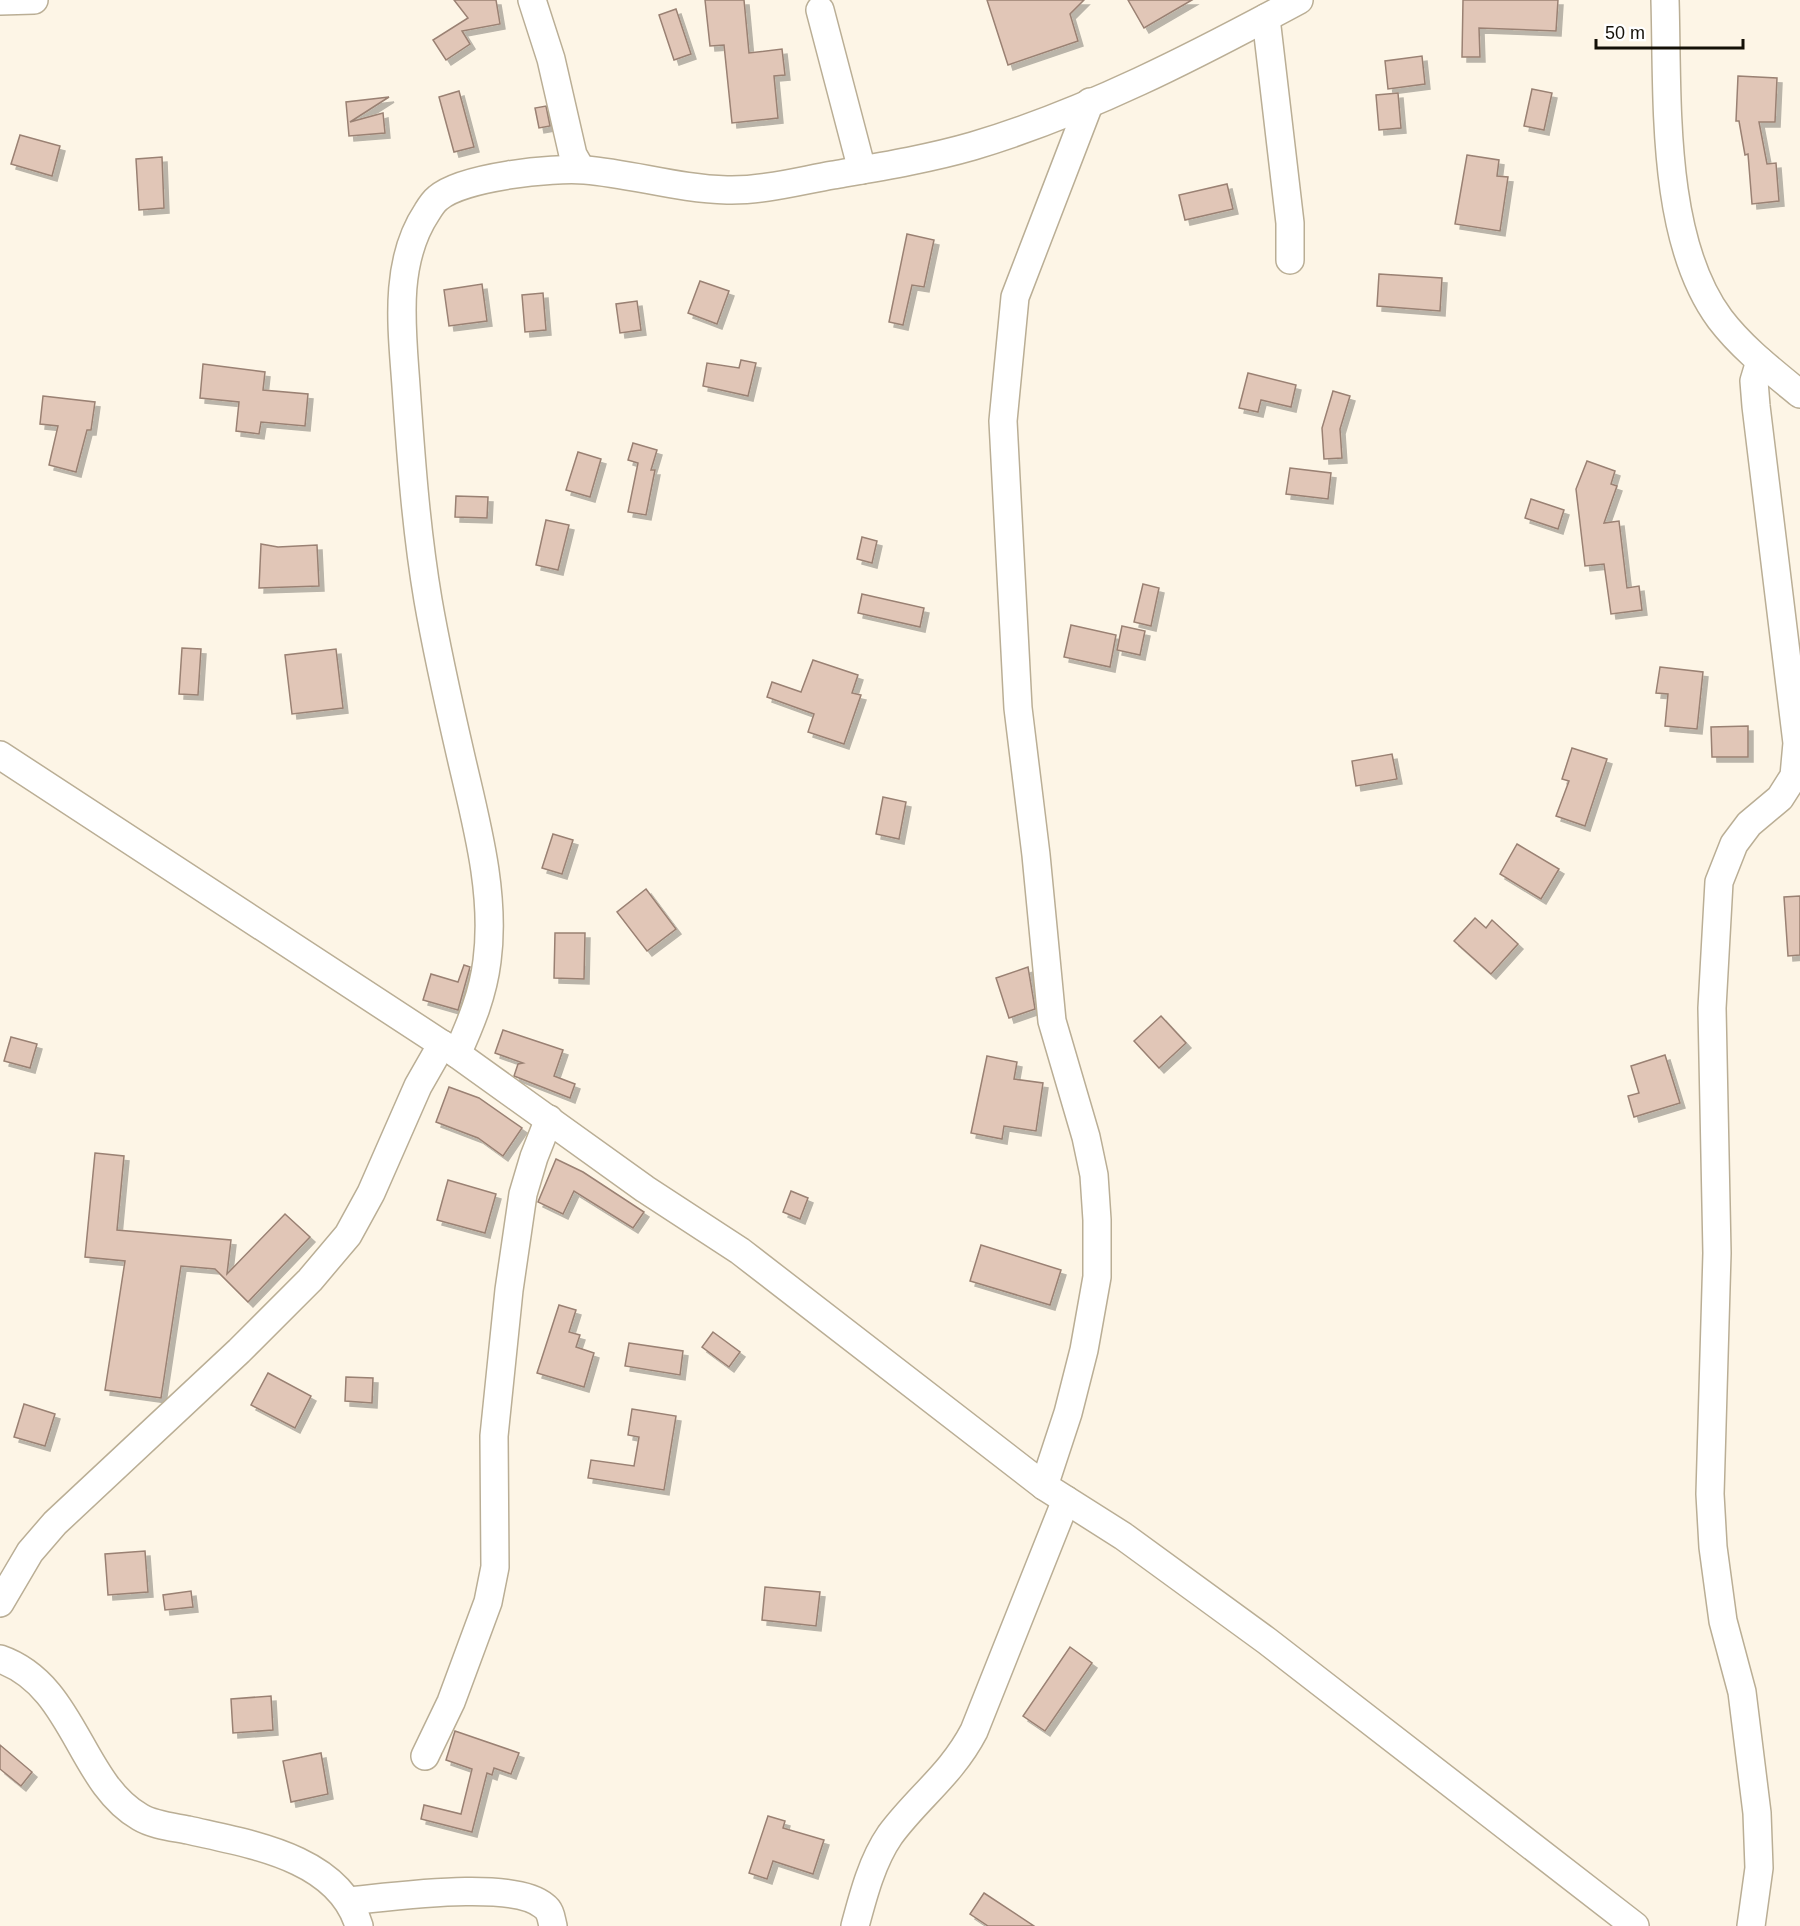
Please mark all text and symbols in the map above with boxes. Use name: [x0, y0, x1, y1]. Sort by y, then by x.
scale bar: [1596, 12, 1743, 50]
text: 50 m: [1605, 23, 1645, 43]

